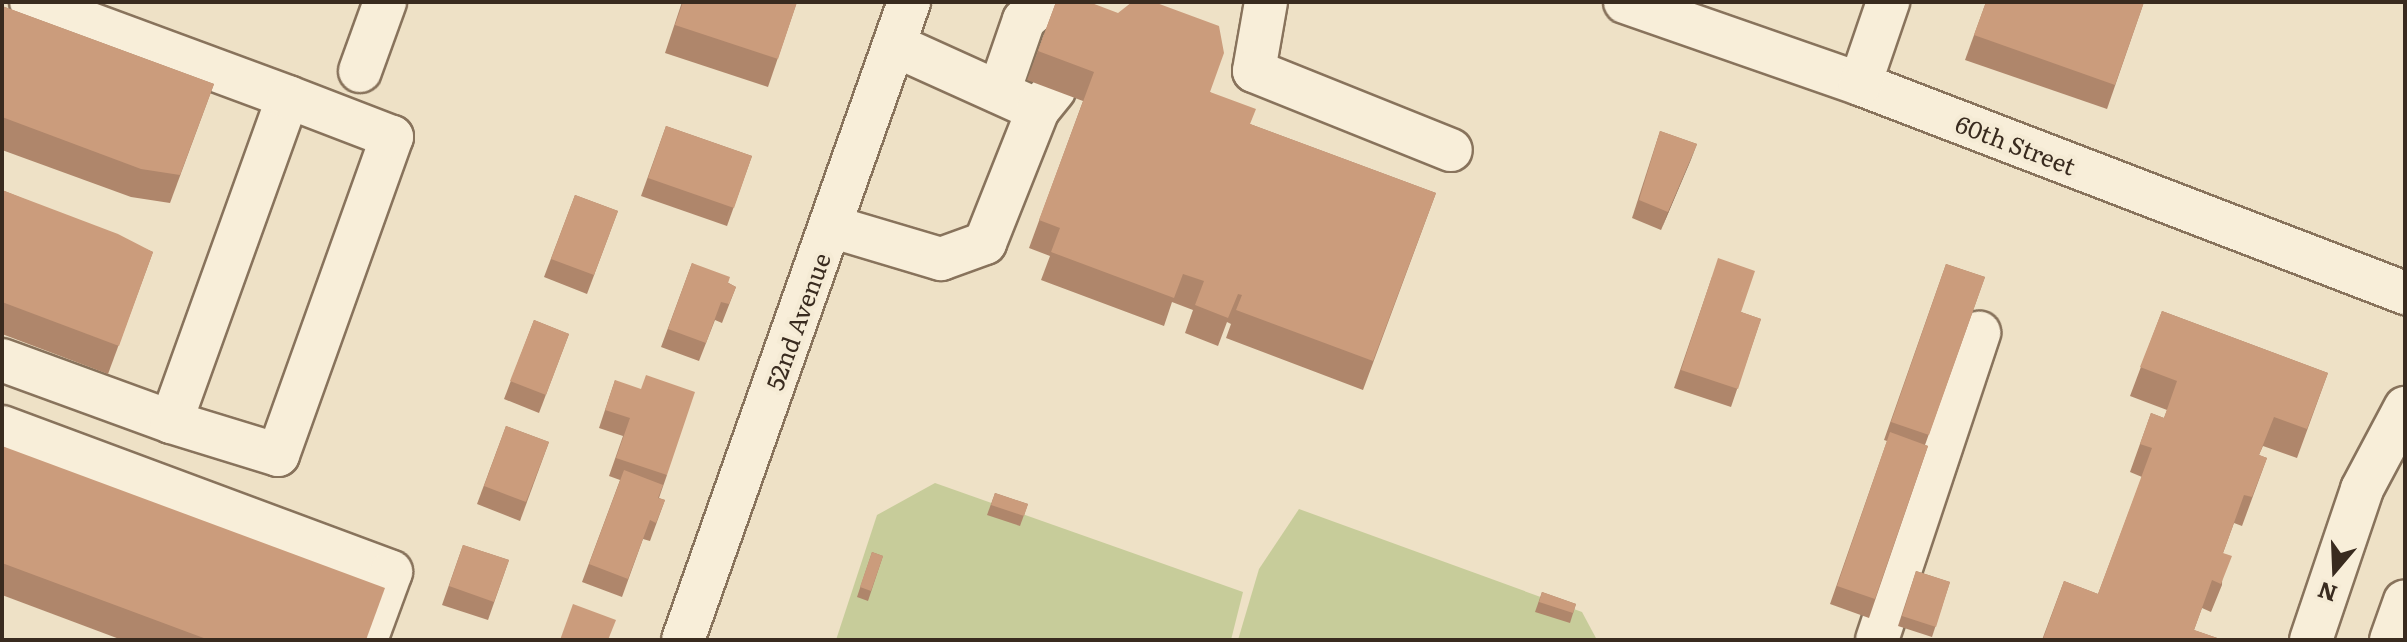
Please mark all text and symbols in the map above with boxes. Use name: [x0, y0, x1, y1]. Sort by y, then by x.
street label: 60th Street: [1952, 108, 2080, 180]
street label: 52nd Avenue: [759, 249, 835, 393]
north arrow: [2295, 530, 2375, 610]
text: N: [2313, 575, 2341, 612]

